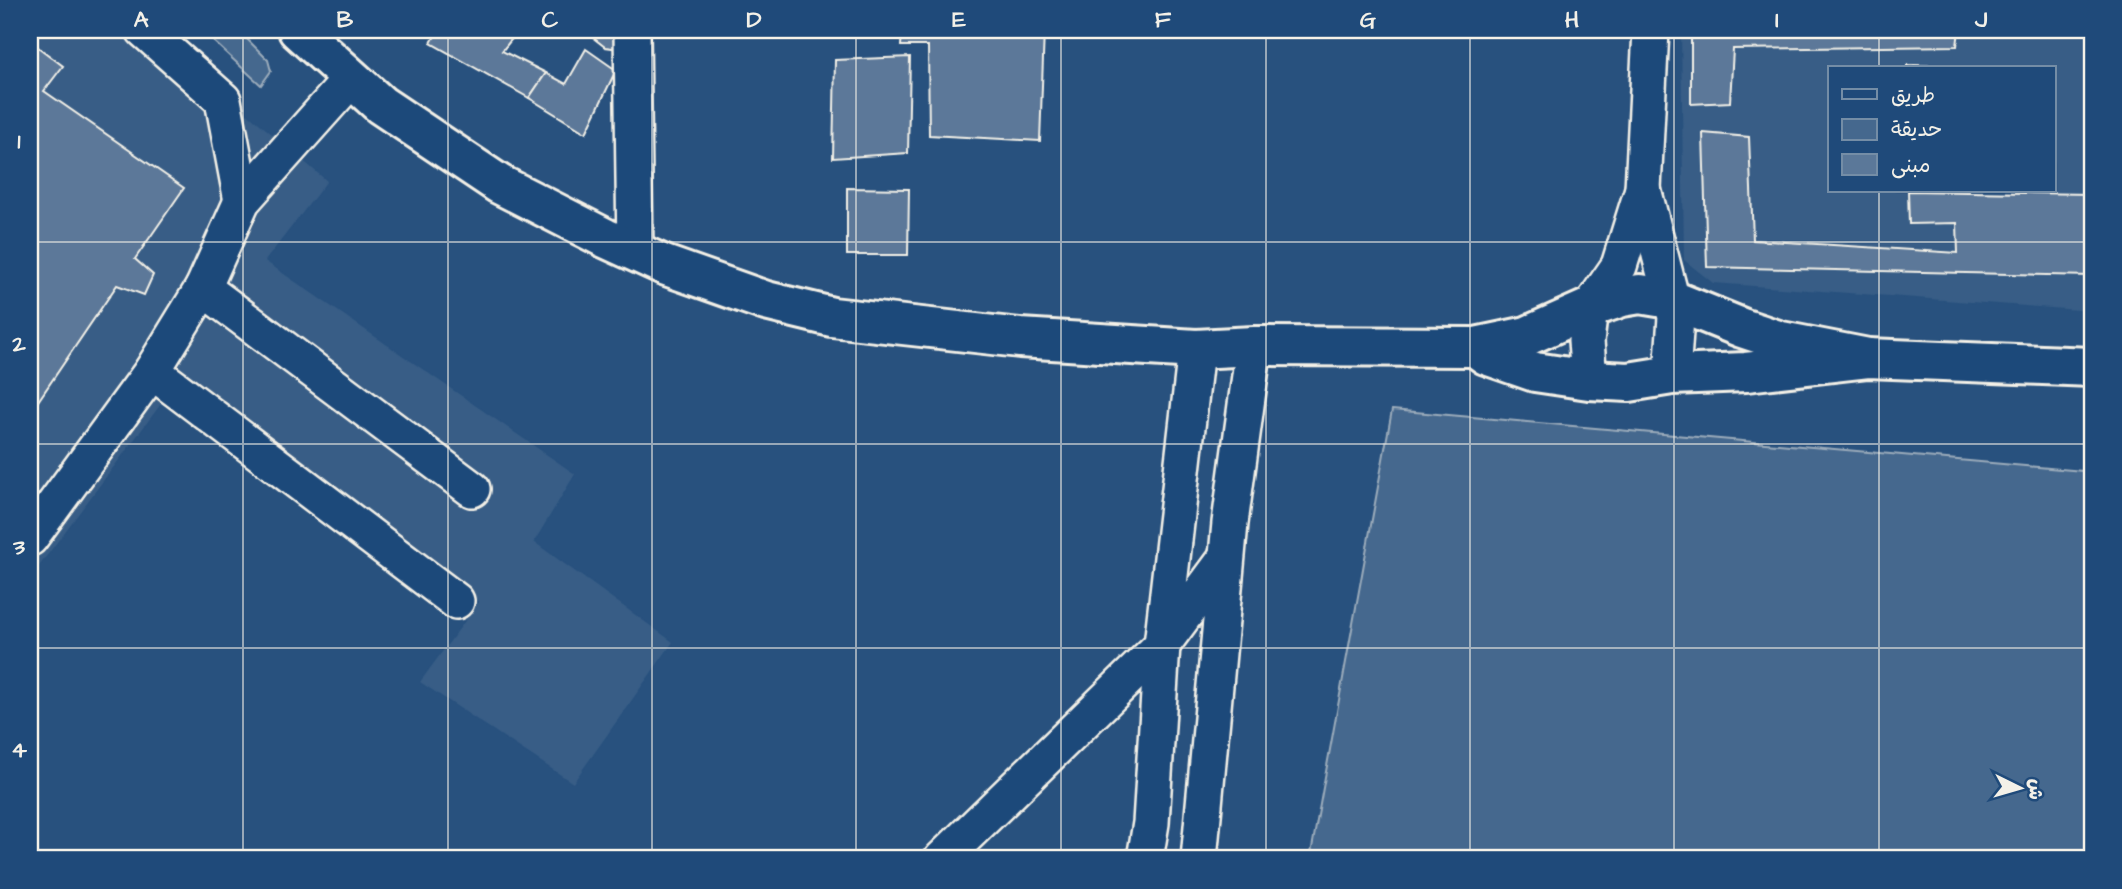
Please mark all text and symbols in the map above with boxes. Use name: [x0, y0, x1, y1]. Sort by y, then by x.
text: A: [134, 4, 149, 36]
text: B: [337, 4, 354, 36]
text: C: [542, 4, 559, 36]
text: D: [747, 4, 762, 36]
text: E: [952, 4, 966, 36]
text: F: [1155, 4, 1172, 36]
text: G: [1360, 4, 1376, 36]
text: H: [1565, 4, 1579, 36]
text: I: [1775, 4, 1779, 36]
text: J: [1974, 4, 1988, 36]
legend: [1828, 66, 2056, 192]
text: طريق: [1891, 81, 1935, 110]
text: حديقة: [1891, 115, 1942, 144]
text: 1: [18, 125, 21, 157]
text: مبنى: [1891, 151, 1930, 180]
text: 2: [11, 328, 26, 360]
text: 3: [12, 531, 25, 563]
text: 4: [11, 734, 27, 766]
north arrow: [1986, 752, 2056, 822]
text: ش: [2021, 778, 2050, 801]

